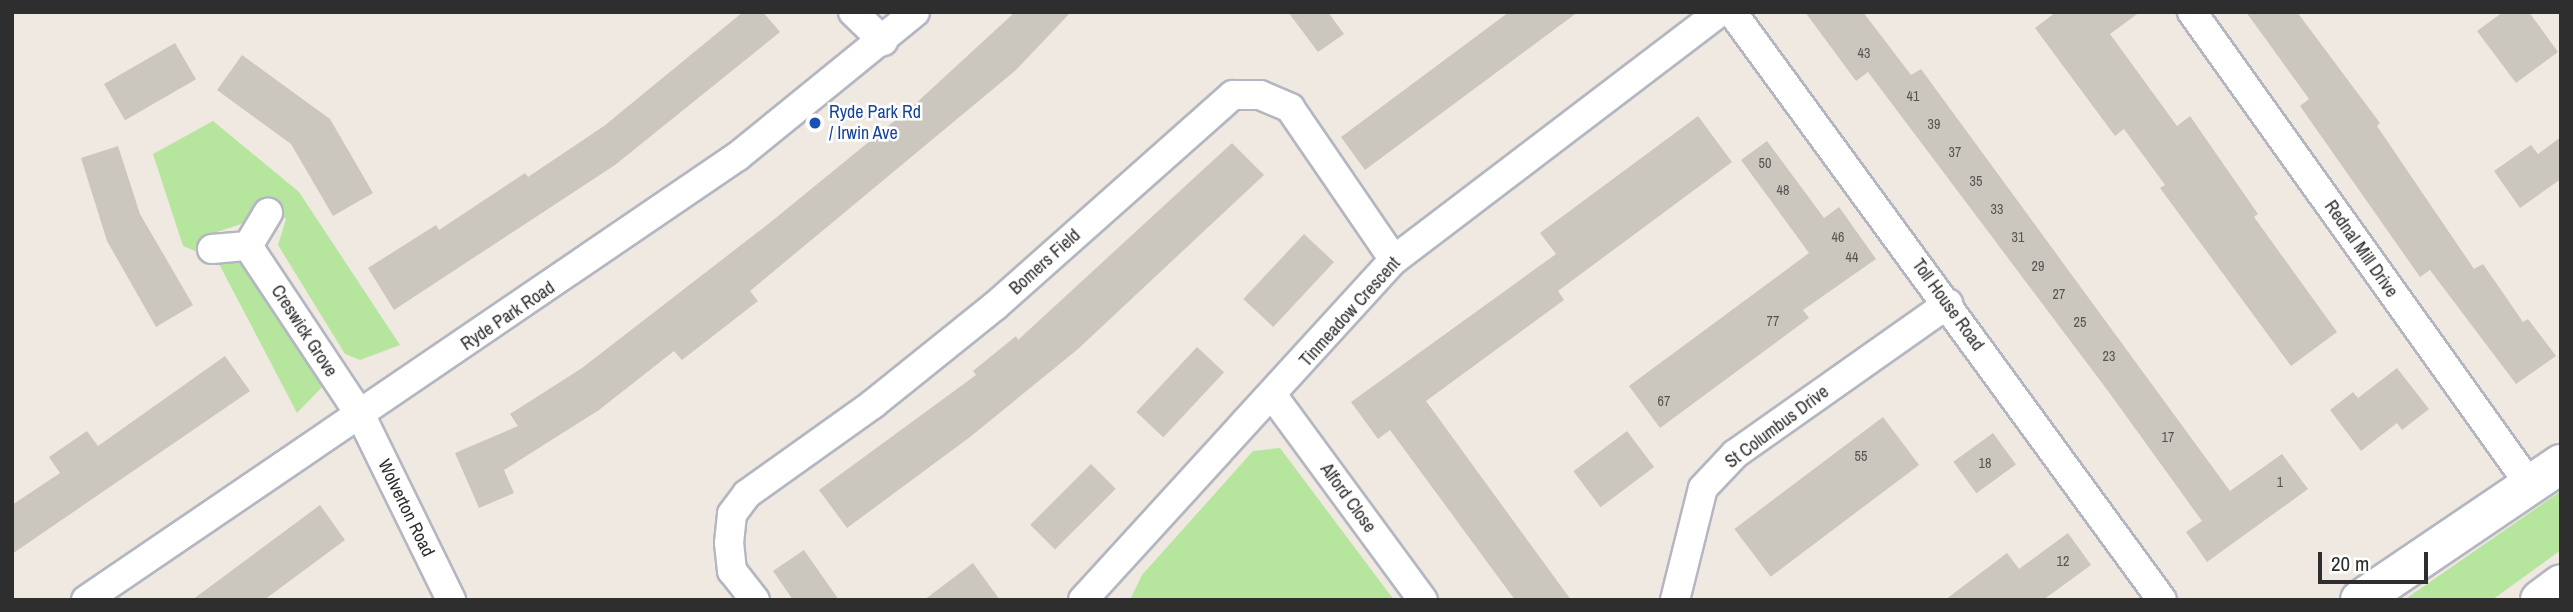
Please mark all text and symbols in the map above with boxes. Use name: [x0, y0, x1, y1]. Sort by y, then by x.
house number: 43: [1858, 45, 1870, 61]
house number: 41: [1907, 88, 1919, 104]
place label: Ryde Park Rd / Irwin Ave: [829, 102, 921, 144]
marker: Ryde Park Rd / Irwin Ave: [807, 115, 823, 131]
house number: 39: [1928, 116, 1940, 132]
house number: 37: [1949, 144, 1961, 160]
house number: 50: [1759, 155, 1771, 171]
house number: 35: [1970, 173, 1982, 189]
house number: 48: [1777, 182, 1789, 198]
street label: Rednal Mill Drive: [2320, 196, 2402, 302]
house number: 33: [1991, 201, 2003, 217]
street label: Bomers Field: [1005, 225, 1085, 299]
house number: 46: [1832, 229, 1844, 245]
house number: 31: [2012, 229, 2024, 245]
house number: 44: [1846, 249, 1858, 265]
street label: Tinmeadow Crescent: [1295, 253, 1405, 371]
street label: Toll House Road: [1907, 255, 1989, 355]
house number: 29: [2032, 258, 2044, 274]
street label: Ryde Park Road: [457, 277, 559, 355]
street label: Creswick Grove: [266, 281, 342, 381]
house number: 27: [2053, 286, 2065, 302]
house number: 77: [1767, 313, 1779, 329]
house number: 25: [2074, 314, 2086, 330]
house number: 23: [2103, 348, 2115, 364]
street label: St Columbus Drive: [1721, 381, 1833, 473]
house number: 67: [1658, 393, 1670, 409]
house number: 17: [2162, 429, 2174, 445]
house number: 55: [1855, 448, 1867, 464]
house number: 18: [1979, 455, 1991, 471]
street label: Wolverton Road: [373, 456, 439, 560]
street label: Alford Close: [1316, 459, 1380, 537]
house number: 1: [2277, 474, 2283, 490]
scale bar: [2321, 538, 2431, 582]
text: 20 m: [2331, 549, 2369, 578]
house number: 12: [2057, 553, 2069, 569]

